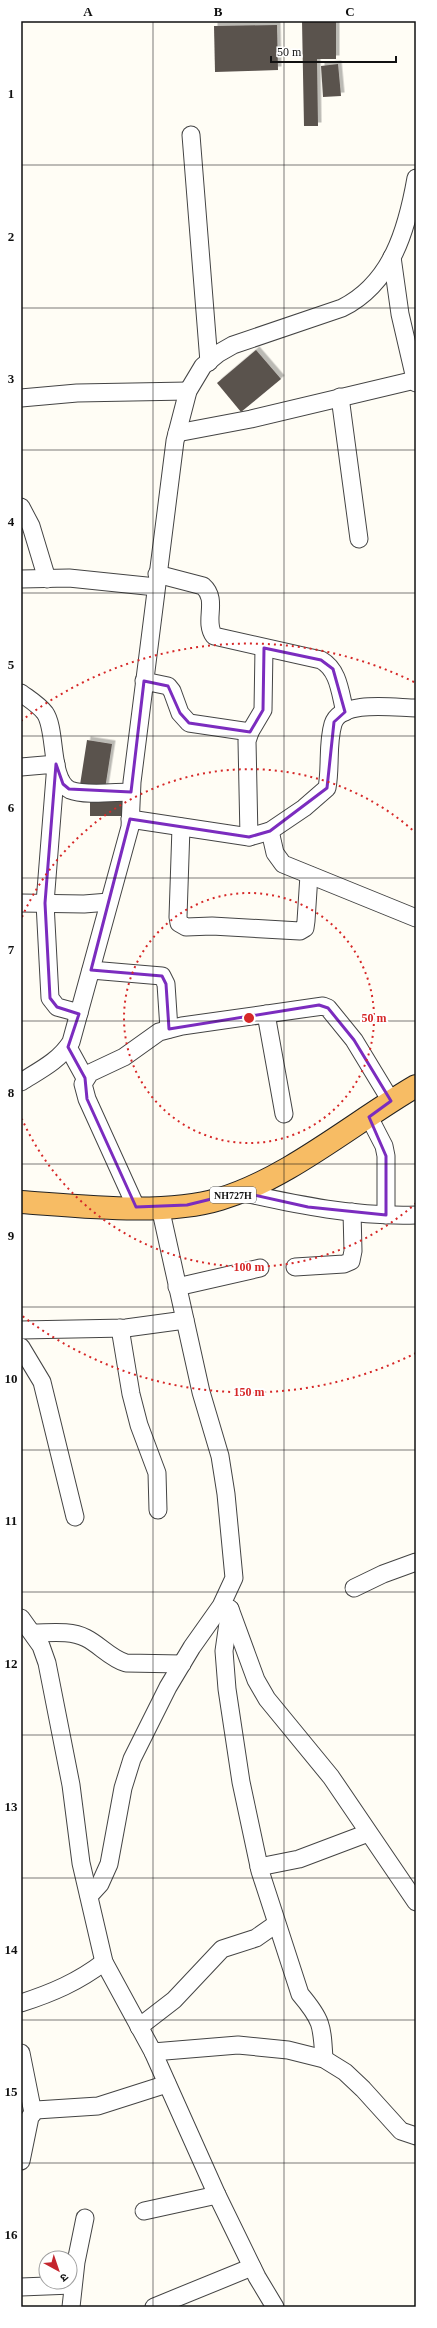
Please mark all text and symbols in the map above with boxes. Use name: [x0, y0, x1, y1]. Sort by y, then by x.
text: A: [83, 4, 93, 19]
text: B: [214, 4, 223, 19]
text: C: [345, 4, 355, 19]
scale bar: [271, 38, 396, 64]
text: 50 m: [277, 45, 302, 59]
text: 1: [8, 86, 14, 101]
text: 2: [8, 229, 14, 244]
text: 3: [8, 371, 15, 386]
text: 4: [8, 514, 15, 529]
text: 5: [8, 657, 15, 672]
text: 6: [8, 800, 15, 815]
text: 7: [8, 942, 15, 957]
centre of rings: [242, 1011, 256, 1025]
text: 50 m: [362, 1011, 387, 1025]
text: 8: [8, 1085, 15, 1100]
road number: NH727H: [210, 1187, 256, 1203]
text: 9: [8, 1228, 15, 1243]
text: 100 m: [234, 1260, 265, 1274]
text: 10: [5, 1371, 18, 1386]
text: 150 m: [234, 1385, 265, 1399]
text: 11: [5, 1513, 17, 1528]
text: 12: [5, 1656, 18, 1671]
text: 13: [5, 1799, 18, 1814]
text: 14: [5, 1942, 18, 1957]
text: 15: [5, 2084, 18, 2099]
text: 16: [5, 2227, 18, 2242]
north arrow: [38, 2250, 78, 2290]
text: उ: [58, 2271, 71, 2285]

